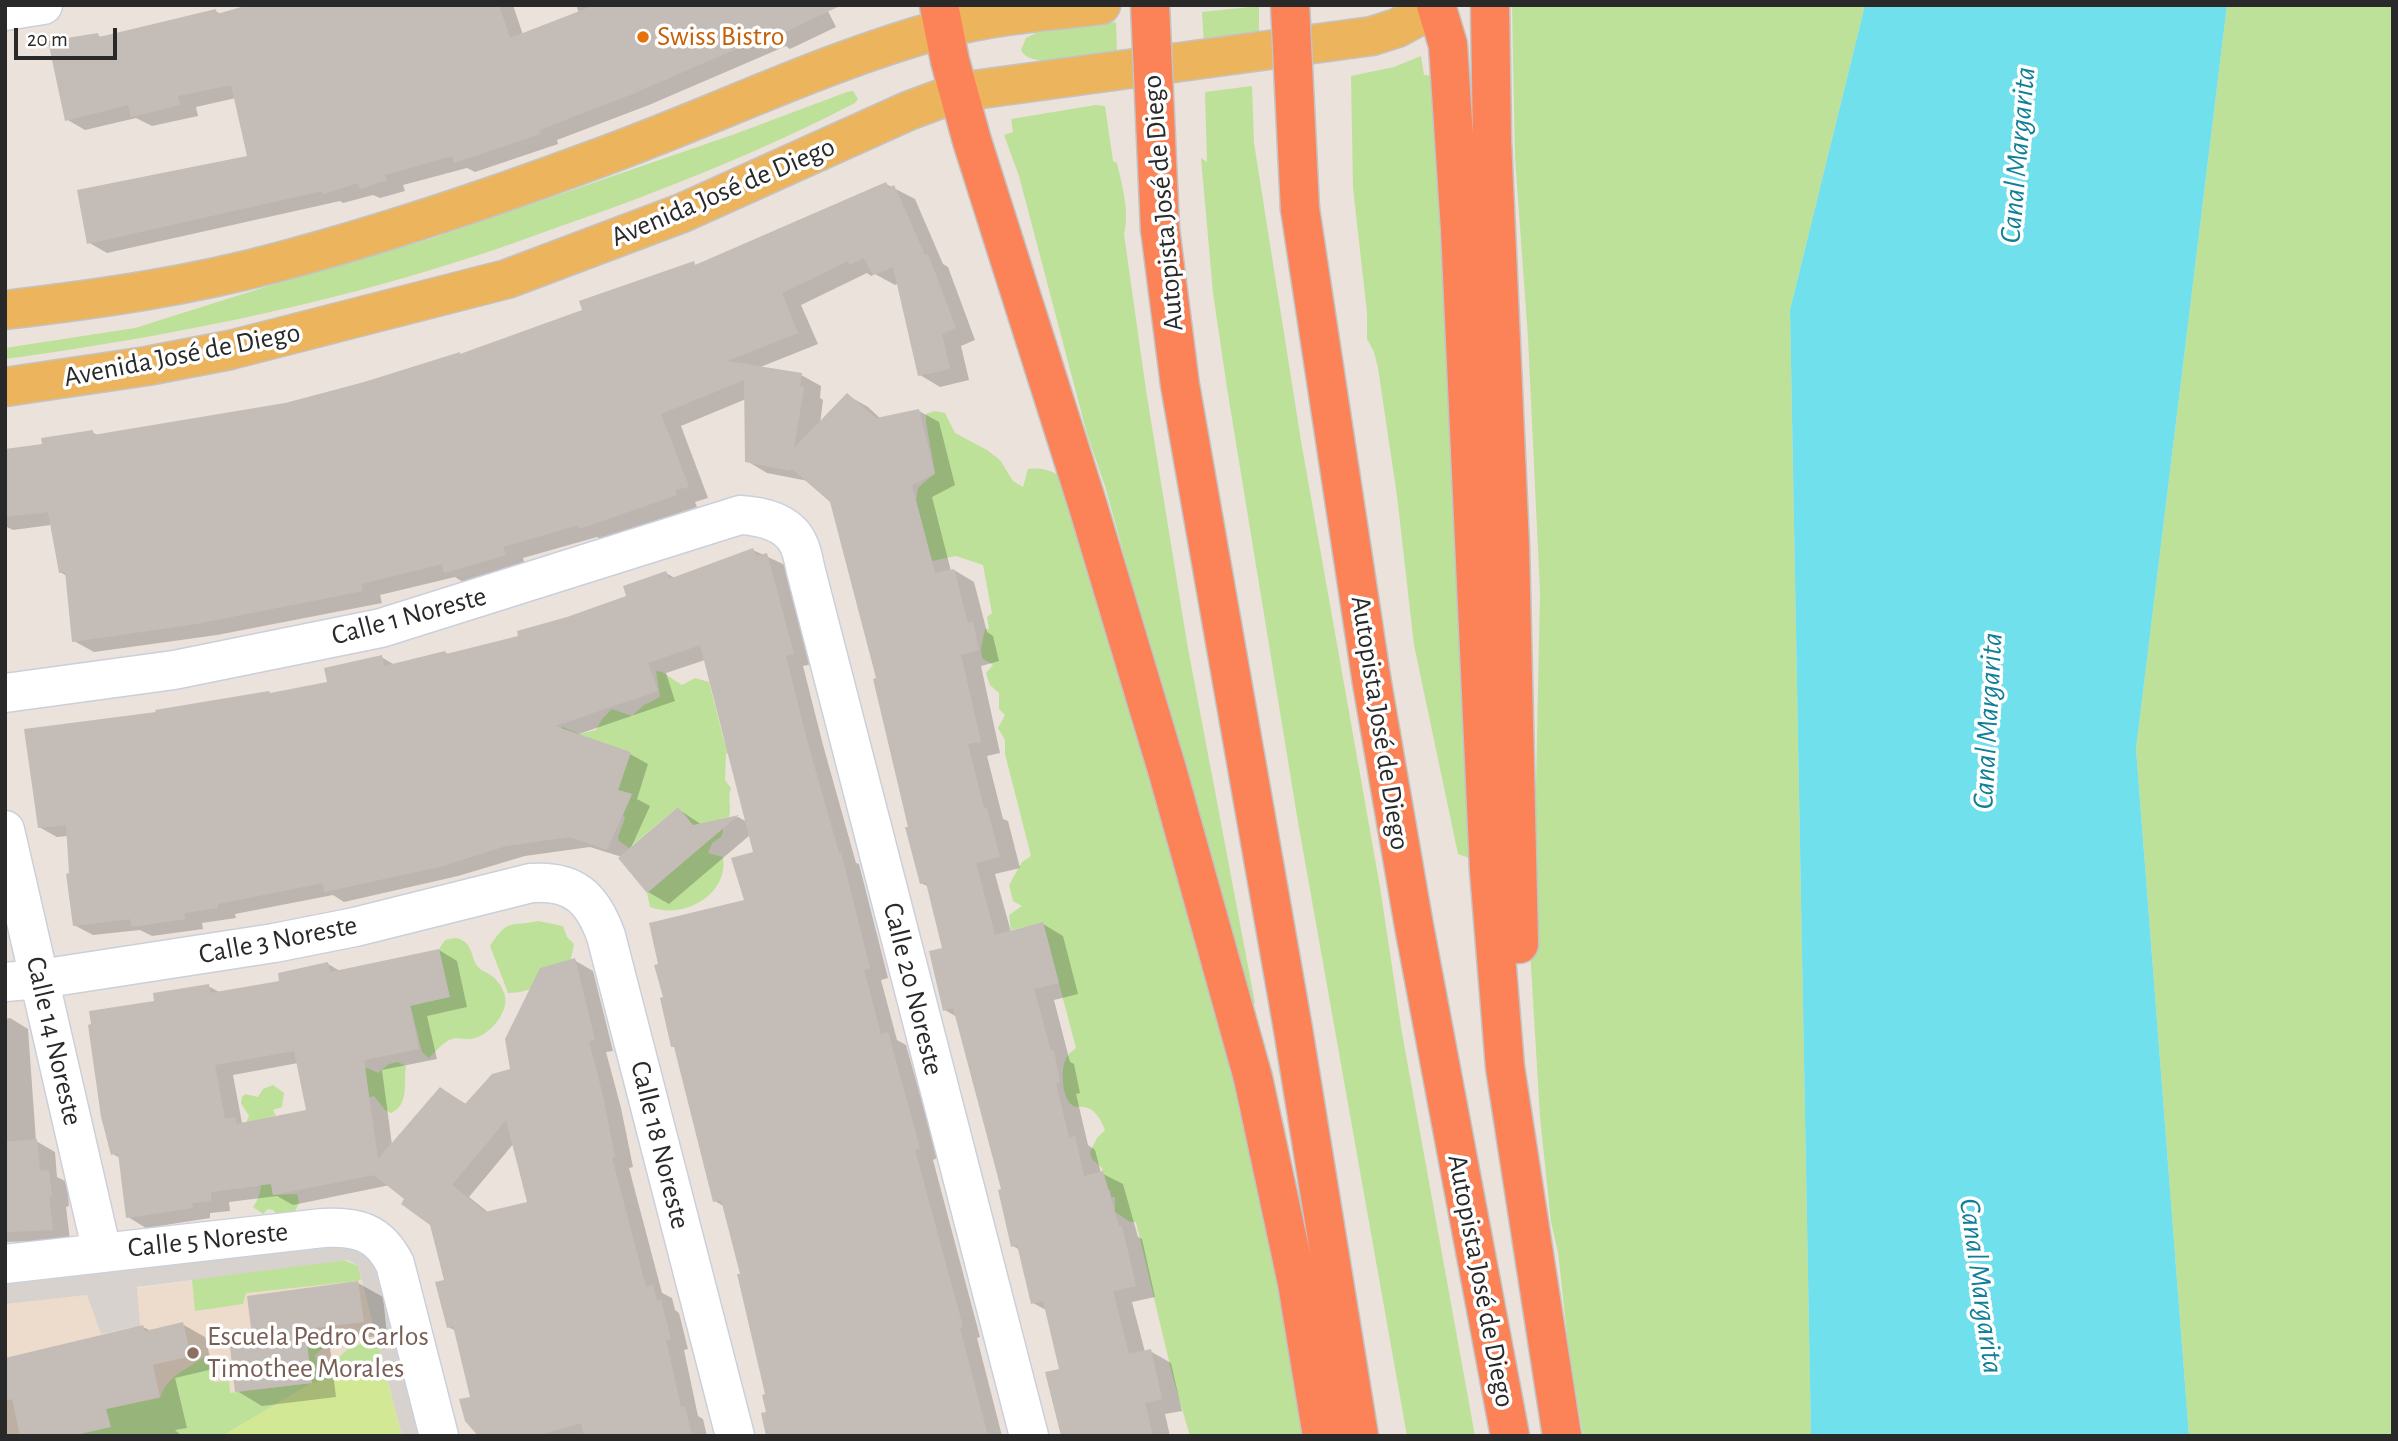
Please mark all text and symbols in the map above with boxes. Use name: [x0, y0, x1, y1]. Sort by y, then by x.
scale bar: [18, 14, 121, 58]
place label: Swiss Bistro: [657, 20, 785, 54]
text: 20 m: [27, 29, 68, 50]
marker: Swiss Bistro: [635, 29, 651, 45]
water label: Canal Margarita: [1992, 65, 2044, 245]
street label: Autopista José de Diego: [1135, 74, 1191, 332]
street label: Avenida José de Diego: [606, 130, 840, 254]
street label: Avenida José de Diego: [61, 316, 303, 394]
street label: Calle 1 Noreste: [328, 579, 490, 653]
street label: Autopista José de Diego: [1343, 594, 1417, 852]
water label: Canal Margarita: [1965, 632, 2011, 810]
street label: Calle 20 Noreste: [875, 899, 951, 1079]
street label: Calle 3 Noreste: [196, 908, 360, 972]
street label: Calle 14 Noreste: [18, 953, 90, 1129]
street label: Calle 18 Noreste: [623, 1057, 697, 1233]
street label: Autopista José de Diego: [1440, 1152, 1522, 1410]
water label: Canal Margarita: [1951, 1196, 2011, 1376]
street label: Calle 5 Noreste: [126, 1215, 290, 1265]
place label: Escuela Pedro Carlos Timothee Morales: [207, 1320, 429, 1386]
marker: Escuela Pedro Carlos Timothee Morales: [185, 1345, 201, 1361]

